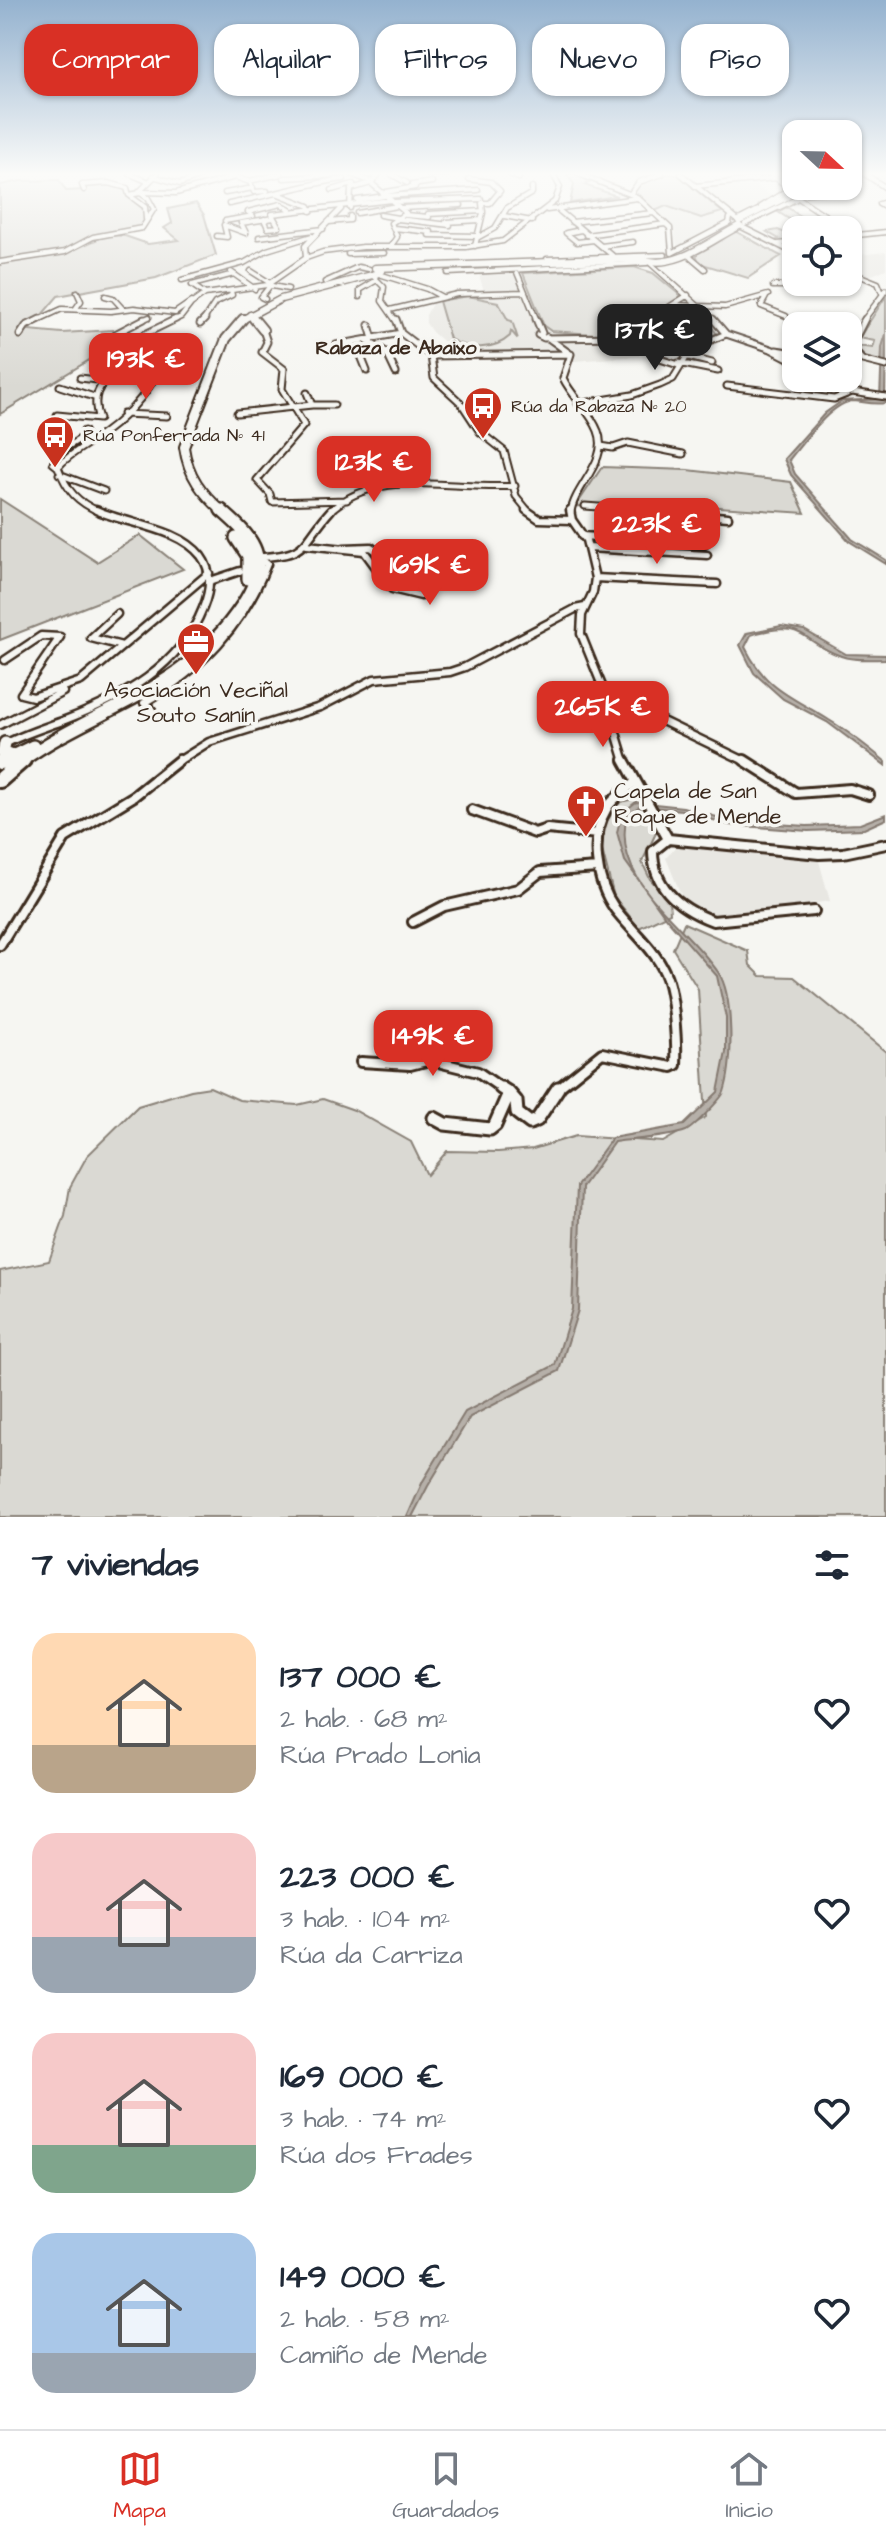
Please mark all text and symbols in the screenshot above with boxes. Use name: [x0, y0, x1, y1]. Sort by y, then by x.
chip: Comprar: [24, 24, 198, 96]
chip: Alquilar: [214, 24, 359, 96]
chip: Filtros: [375, 24, 516, 96]
chip: Nuevo: [532, 24, 665, 96]
chip: Piso: [681, 24, 789, 96]
north arrow: [782, 120, 862, 200]
map controls: [782, 120, 862, 392]
button: locate: [782, 216, 862, 296]
pin: 137K €: [590, 304, 720, 372]
text: 137K €: [615, 312, 695, 348]
button: layers: [782, 312, 862, 392]
pin: 193K €: [81, 333, 211, 401]
district label: Rabaza de Abaixo: [316, 334, 477, 362]
text: 193K €: [107, 341, 185, 377]
bus stop icon: Rúa da Rabaza Nº 20: [462, 385, 504, 440]
place label: Rúa da Rabaza Nº 20: [511, 394, 687, 419]
bus stop icon: Rúa Ponferrada Nº 41: [34, 414, 76, 469]
place label: Rúa Ponferrada Nº 41: [83, 423, 265, 448]
pin: 123K €: [309, 436, 439, 504]
text: 123K €: [335, 444, 413, 480]
pin: 223K €: [592, 498, 722, 566]
text: 223K €: [612, 506, 702, 542]
pin: 169K €: [365, 539, 495, 607]
text: 169K €: [389, 547, 471, 583]
office icon: Asociación Veciñal Souto Sanín: [175, 621, 217, 676]
place label: Asociación Veciñal Souto Sanín: [104, 675, 288, 731]
pin: 265K €: [538, 681, 668, 749]
text: 265K €: [555, 689, 651, 725]
place label: Capela de San Roque de Mende: [614, 776, 782, 832]
church icon: Capela de San Roque de Mende: [565, 783, 607, 838]
pin: 149K €: [368, 1010, 498, 1078]
text: 149K €: [392, 1018, 474, 1054]
text: 7 viviendas: [32, 1541, 199, 1589]
icon: filters: [810, 1543, 854, 1587]
text: 137 000 €: [280, 1653, 441, 1701]
icon: home: [96, 1665, 192, 1761]
icon: heart: [810, 1691, 854, 1735]
text: 2 hab. · 68 m²: [280, 1701, 448, 1737]
text: Rúa Prado Lonia: [280, 1737, 481, 1773]
text: 223 000 €: [280, 1853, 455, 1901]
icon: home: [96, 1865, 192, 1961]
icon: heart: [810, 1891, 854, 1935]
text: 3 hab. · 104 m²: [280, 1901, 450, 1937]
text: Rúa da Carriza: [280, 1937, 463, 1973]
text: 169 000 €: [280, 2053, 444, 2101]
icon: home: [96, 2065, 192, 2161]
icon: heart: [810, 2091, 854, 2135]
text: 3 hab. · 74 m²: [280, 2101, 447, 2137]
text: Rúa dos Frades: [280, 2137, 473, 2173]
text: 149 000 €: [280, 2253, 445, 2301]
icon: home: [96, 2265, 192, 2361]
icon: heart: [810, 2291, 854, 2335]
text: 2 hab. · 58 m²: [280, 2301, 450, 2337]
text: Camiño de Mende: [280, 2337, 488, 2373]
tab: Mapa: [113, 2447, 166, 2526]
tab: Guardados: [392, 2447, 499, 2526]
tab: Inicio: [726, 2447, 773, 2526]

